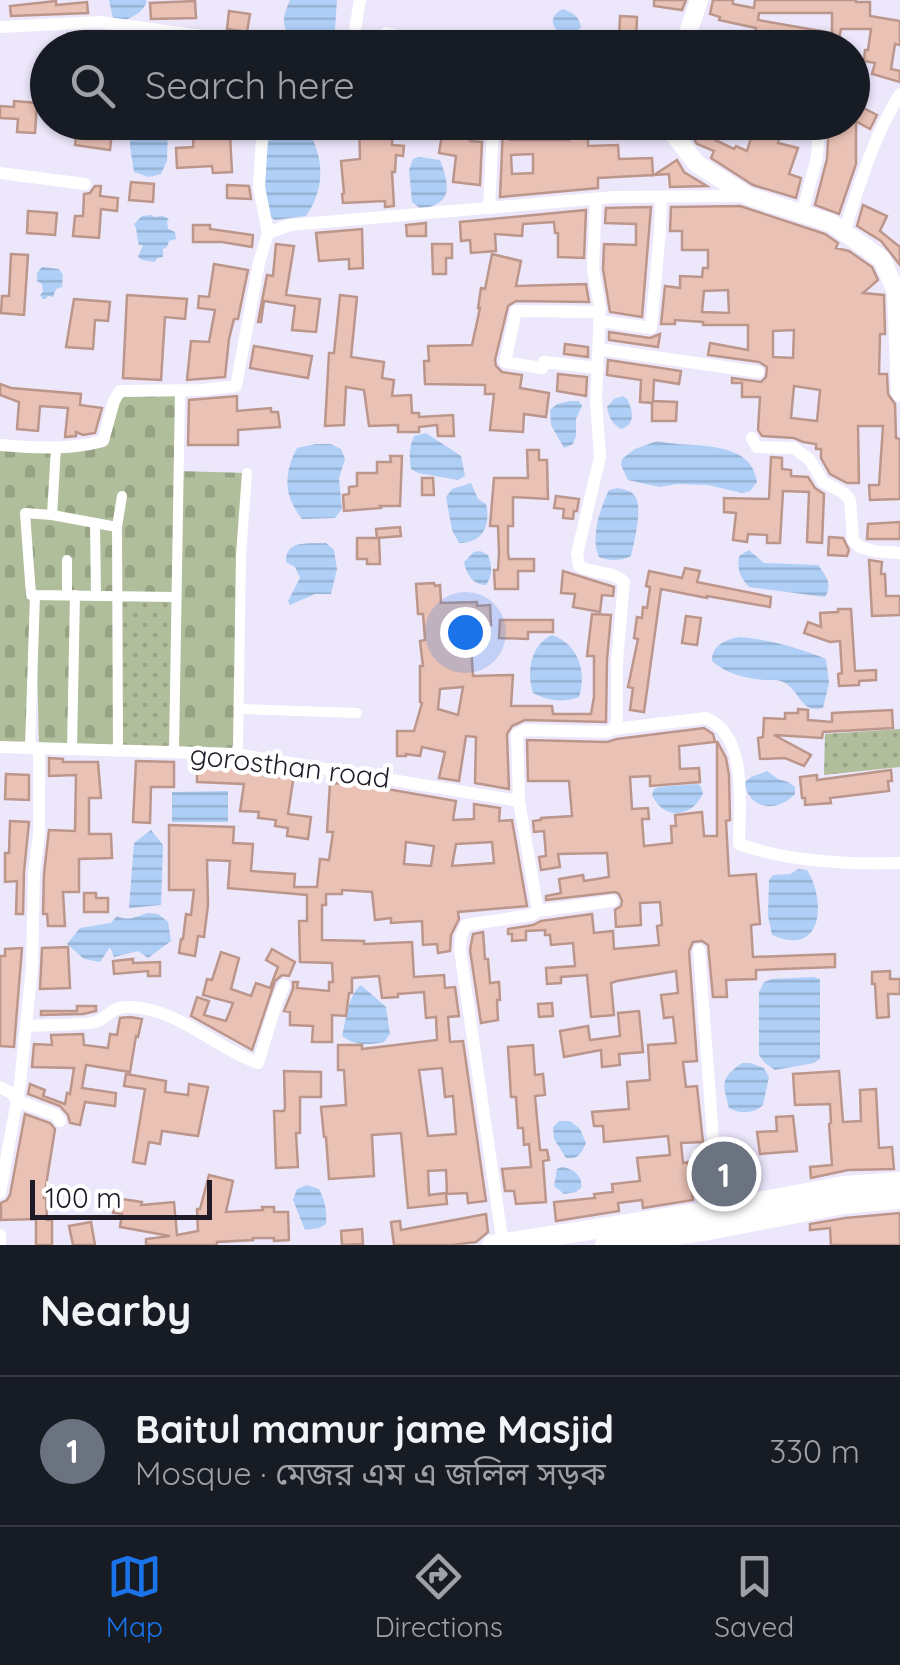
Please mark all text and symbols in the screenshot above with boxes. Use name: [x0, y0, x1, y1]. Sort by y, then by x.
search box: [30, 30, 870, 140]
icon: search: [65, 58, 120, 113]
text: Search here: [145, 61, 355, 109]
your location: [440, 607, 491, 658]
street label: gorosthan road: [188, 736, 392, 795]
pin: 1: [692, 1136, 756, 1212]
scale bar: [30, 1175, 212, 1220]
text: 100 m: [45, 1180, 122, 1215]
text: Nearby: [40, 1284, 191, 1337]
text: Baitul mamur jame Masjid: [135, 1405, 614, 1453]
text: 1: [66, 1431, 79, 1471]
text: 330 m: [770, 1431, 860, 1471]
text: Mosque · মেজর এম এ জলিল সড়ক: [135, 1453, 606, 1493]
tab: Map: [106, 1549, 163, 1644]
tab: Directions: [374, 1549, 503, 1644]
tab: Saved: [714, 1549, 794, 1644]

